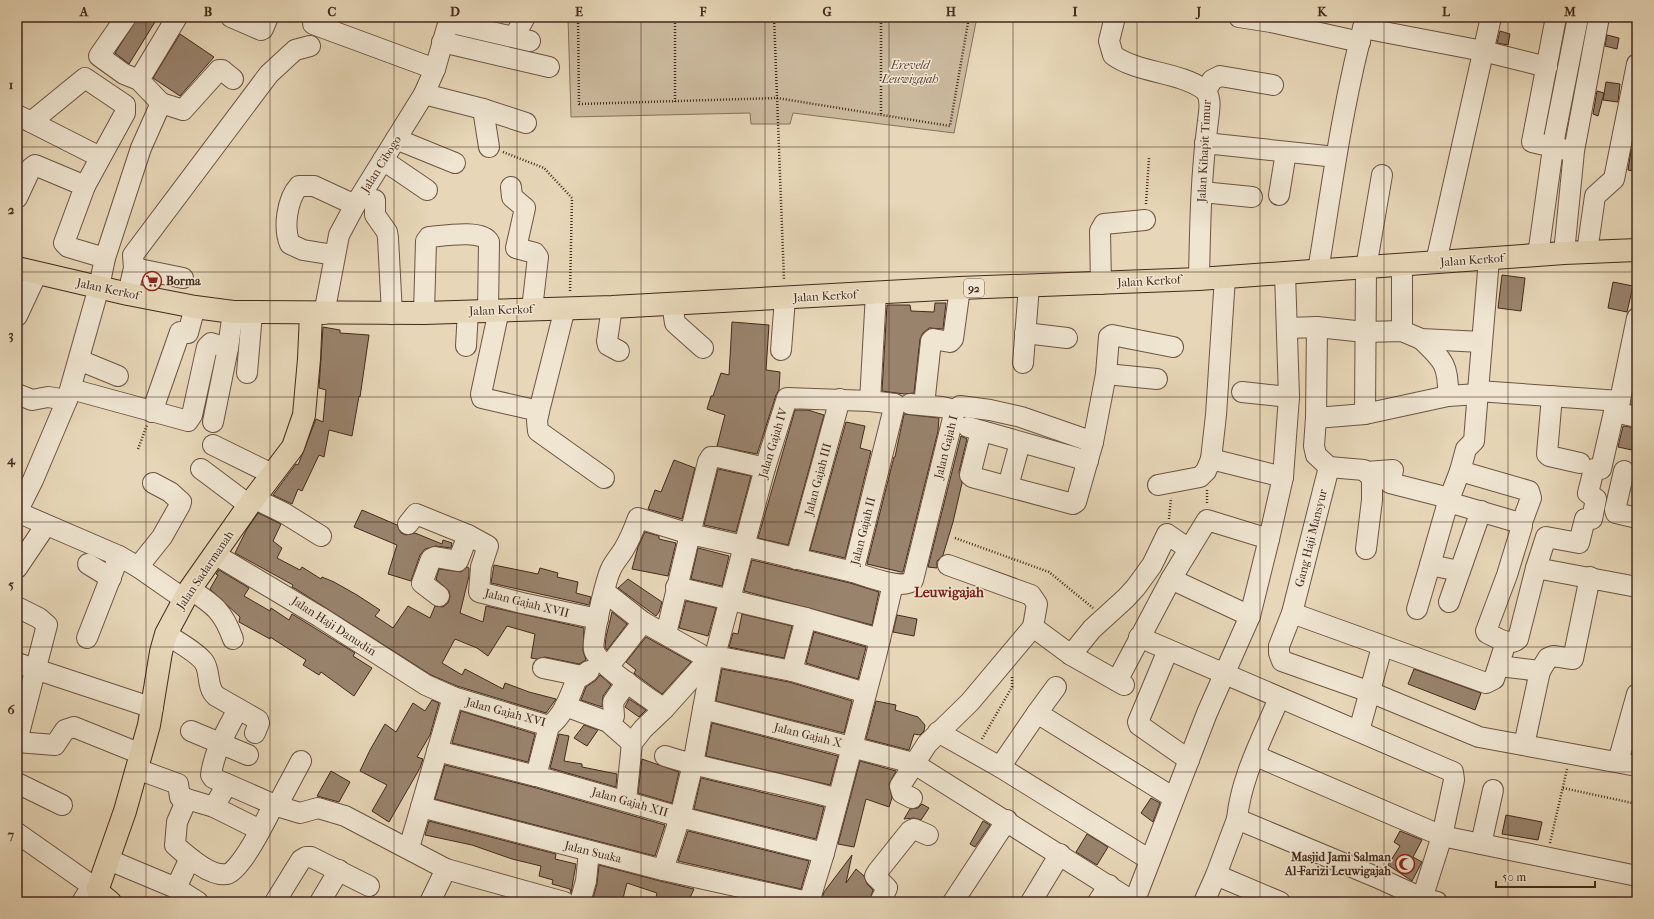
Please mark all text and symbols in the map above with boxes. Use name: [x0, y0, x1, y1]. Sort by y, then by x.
text: A: [79, 4, 89, 19]
text: B: [204, 4, 213, 19]
text: C: [328, 4, 337, 19]
text: D: [450, 4, 460, 19]
text: E: [575, 4, 583, 19]
text: F: [699, 4, 707, 19]
text: G: [822, 4, 832, 19]
text: H: [946, 4, 957, 19]
text: I: [1072, 4, 1078, 19]
text: J: [1195, 4, 1202, 20]
text: K: [1317, 4, 1328, 19]
text: L: [1442, 4, 1451, 19]
text: M: [1563, 4, 1576, 19]
park label: Ereveld Leuwigajah: [880, 58, 939, 86]
text: 1: [9, 77, 14, 92]
street label: Jalan Kihapit Timur: [1194, 98, 1214, 204]
street label: Jalan Cibogo: [357, 133, 404, 196]
text: 2: [8, 202, 15, 217]
street label: Jalan Kerkof: [1439, 251, 1507, 269]
supermarket icon: Borma: [141, 270, 163, 292]
street label: Jalan Kerkof: [1116, 272, 1184, 290]
place label: Borma: [166, 274, 201, 288]
street label: Jalan Kerkof: [74, 275, 144, 303]
road number: 92: [964, 279, 984, 297]
street label: Jalan Kerkof: [792, 287, 860, 305]
street label: Jalan Kerkof: [468, 302, 536, 318]
text: 3: [8, 327, 14, 343]
street label: Jalan Gajah IV: [755, 405, 791, 481]
street label: Jalan Gajah I: [931, 414, 961, 481]
street label: Jalan Gajah III: [801, 441, 834, 518]
text: 4: [6, 452, 16, 468]
street label: Gang Haji Mansyur: [1292, 487, 1330, 588]
street label: Jalan Gajah II: [848, 495, 878, 567]
street label: Jalan Sadarmanah: [173, 528, 237, 613]
text: 5: [8, 577, 14, 592]
district label: Leuwigajah: [914, 584, 985, 601]
street label: Jalan Gajah XVII: [482, 585, 571, 620]
street label: Jalan Haji Danudin: [288, 593, 379, 659]
street label: Jalan Gajah XVI: [464, 694, 548, 729]
text: 6: [7, 702, 15, 717]
street label: Jalan Gajah X: [772, 720, 844, 750]
street label: Jalan Gajah XII: [589, 784, 670, 820]
text: 7: [7, 827, 15, 842]
street label: Jalan Suaka: [562, 838, 623, 866]
place label: Masjid Jami Salman Al-Farizi Leuwigajah: [1284, 850, 1392, 879]
mosque icon: Masjid Jami Salman Al-Farizi Leuwigajah: [1394, 853, 1416, 875]
scale bar: [1496, 863, 1595, 889]
text: 50 m: [1502, 870, 1526, 884]

